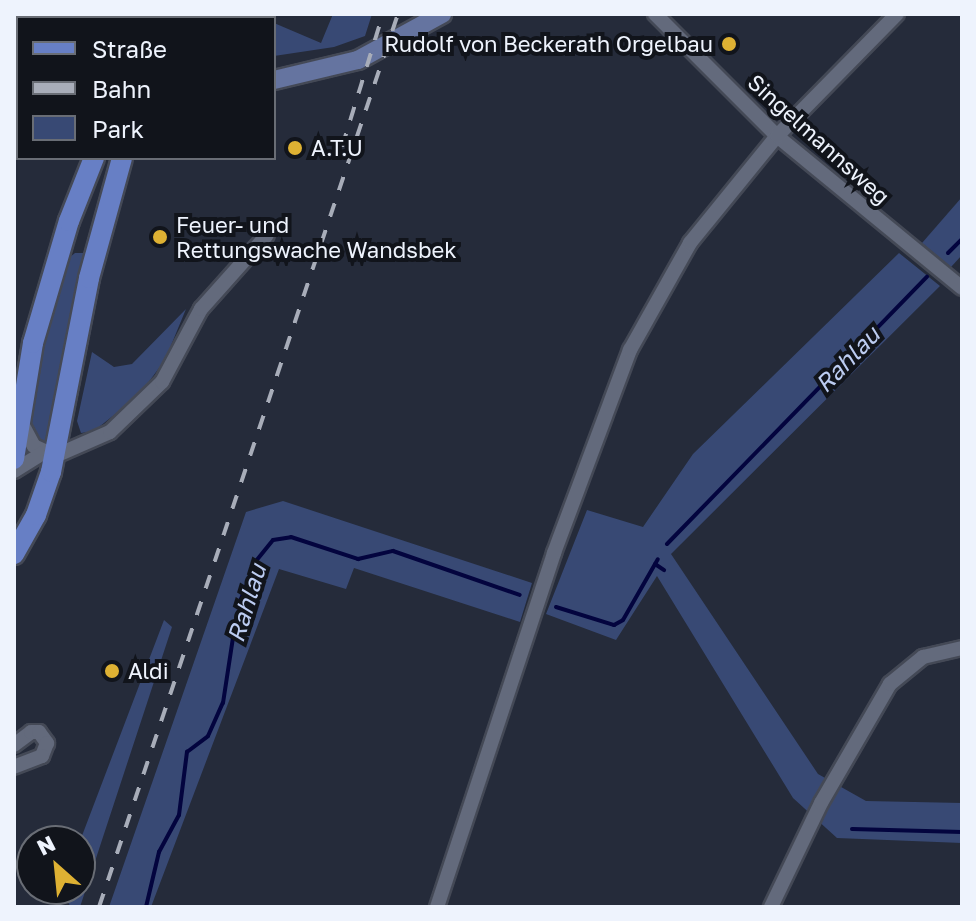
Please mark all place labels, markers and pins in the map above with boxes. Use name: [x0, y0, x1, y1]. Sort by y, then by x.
place label: Rudolf von Beckerath Orgelbau: [384, 31, 713, 57]
marker: Rudolf von Beckerath Orgelbau: [720, 35, 738, 53]
place label: A.T.U: [311, 135, 363, 161]
marker: A.T.U: [286, 139, 304, 157]
place label: Feuer- und Rettungswache Wandsbek: [176, 211, 457, 262]
marker: Feuer- und Rettungswache Wandsbek: [151, 228, 169, 246]
place label: Aldi: [128, 658, 169, 684]
marker: Aldi: [103, 662, 121, 680]

